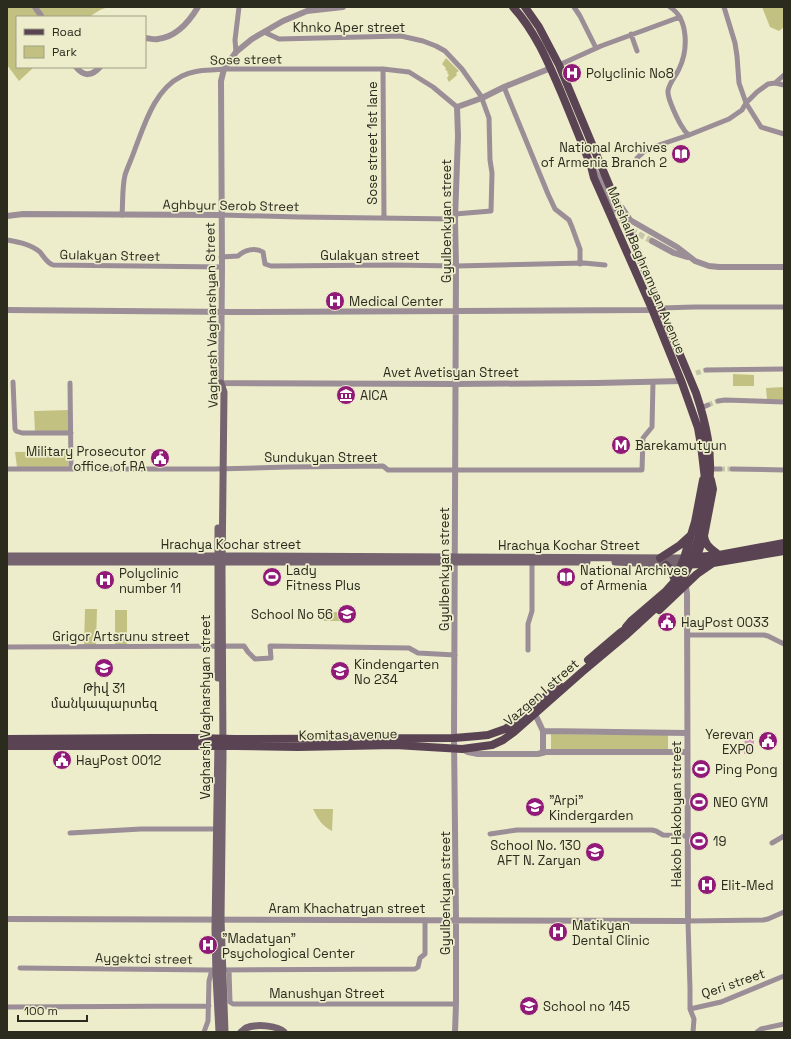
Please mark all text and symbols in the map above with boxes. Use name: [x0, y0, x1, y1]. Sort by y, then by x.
legend: [16, 16, 146, 68]
street label: Khnko Aper street: [293, 19, 405, 36]
text: Road: [52, 24, 81, 40]
text: Park: [52, 44, 77, 60]
street label: Sose street: [210, 50, 282, 69]
hospital icon: Polyclinic No8: [561, 62, 583, 84]
place label: Polyclinic No8: [586, 65, 674, 82]
street label: Sose street 1st lane: [364, 81, 381, 205]
place label: National Archives of Armenia Branch 2: [541, 139, 667, 171]
library icon: National Archives of Armenia Branch 2: [670, 143, 692, 165]
street label: Gyulbenkyan street: [438, 159, 455, 283]
street label: Marshal Baghramyan Avenue: [604, 184, 690, 356]
street label: Aghbyur Serob Street: [162, 196, 300, 215]
street label: Vagharsh Vagharshyan Street: [201, 222, 222, 408]
street label: Gulakyan Street: [60, 246, 160, 265]
street label: Gulakyan street: [320, 247, 420, 264]
hospital icon: Medical Center: [324, 290, 346, 312]
place label: Medical Center: [349, 293, 444, 310]
street label: Avet Avetisyan Street: [383, 364, 519, 381]
museum icon: AICA: [335, 384, 357, 406]
place label: AICA: [360, 387, 388, 404]
metro station icon: Barekamutyun: [610, 434, 632, 456]
place label: Barekamutyun: [635, 437, 727, 454]
place label: Military Prosecutor office of RA: [26, 443, 146, 475]
public building icon: Military Prosecutor office of RA: [149, 447, 171, 469]
street label: Sundukyan Street: [264, 449, 378, 466]
street label: Gyulbenkyan street: [436, 507, 453, 631]
street label: Hrachya Kochar street: [161, 536, 301, 553]
street label: Hrachya Kochar Street: [498, 537, 640, 554]
place label: Lady Fitness Plus: [286, 562, 361, 594]
place label: National Archives of Armenia: [580, 562, 688, 594]
place label: Polyclinic number 11: [119, 565, 181, 597]
sports icon: Lady Fitness Plus: [261, 566, 283, 588]
library icon: National Archives of Armenia: [555, 566, 577, 588]
hospital icon: Polyclinic number 11: [94, 569, 116, 591]
school or university icon: School No 56: [336, 603, 358, 625]
place label: School No 56: [251, 606, 333, 623]
public building icon: HayPost 0033: [656, 611, 678, 633]
place label: HayPost 0033: [681, 614, 769, 631]
street label: Vagharsh Vagharshyan street: [197, 615, 214, 799]
street label: Grigor Artsrunu street: [52, 628, 190, 645]
street label: Vazgen I street: [500, 655, 582, 730]
place label: Kindengarten No 234: [354, 656, 439, 688]
school or university icon: Թիվ 31 մանկապարտեզ: [93, 657, 115, 679]
school or university icon: Kindengarten No 234: [329, 660, 351, 682]
place label: Թիվ 31 մանկապարտեզ: [51, 680, 159, 712]
street label: Komitas avenue: [299, 725, 398, 744]
place label: Yerevan EXPO: [705, 726, 754, 758]
public building icon: Yerevan EXPO: [757, 730, 779, 752]
street label: Hakob Hakobyan street: [668, 741, 685, 887]
public building icon: HayPost 0012: [51, 749, 73, 771]
place label: HayPost 0012: [76, 752, 162, 769]
sports icon: Ping Pong: [690, 758, 712, 780]
place label: Ping Pong: [715, 761, 778, 778]
sports icon: NEO GYM: [688, 791, 710, 813]
place label: "Arpi" Kindergarden: [549, 792, 633, 824]
place label: NEO GYM: [713, 794, 768, 811]
school or university icon: "Arpi" Kindergarden: [524, 796, 546, 818]
sports icon: 19: [688, 830, 710, 852]
street label: Gyulbenkyan street: [437, 831, 454, 955]
place label: 19: [713, 833, 726, 850]
place label: School No. 130 AFT N. Zaryan: [490, 837, 581, 869]
school or university icon: School No. 130 AFT N. Zaryan: [584, 841, 606, 863]
hospital icon: Elit-Med: [696, 874, 718, 896]
place label: Elit-Med: [721, 877, 774, 894]
street label: Aram Khachatryan street: [269, 900, 425, 917]
place label: Matikyan Dental Clinic: [572, 917, 650, 949]
hospital icon: Matikyan Dental Clinic: [547, 921, 569, 943]
place label: "Madatyan" Psychological Center: [222, 930, 355, 962]
hospital icon: "Madatyan" Psychological Center: [197, 934, 219, 956]
street label: Aygektci street: [95, 949, 193, 968]
street label: Qeri street: [699, 965, 767, 1002]
street label: Manushyan Street: [269, 985, 385, 1002]
school or university icon: School no 145: [518, 995, 540, 1017]
scale bar: [18, 997, 87, 1023]
place label: School no 145: [543, 998, 630, 1015]
text: 100 m: [24, 1003, 58, 1019]

